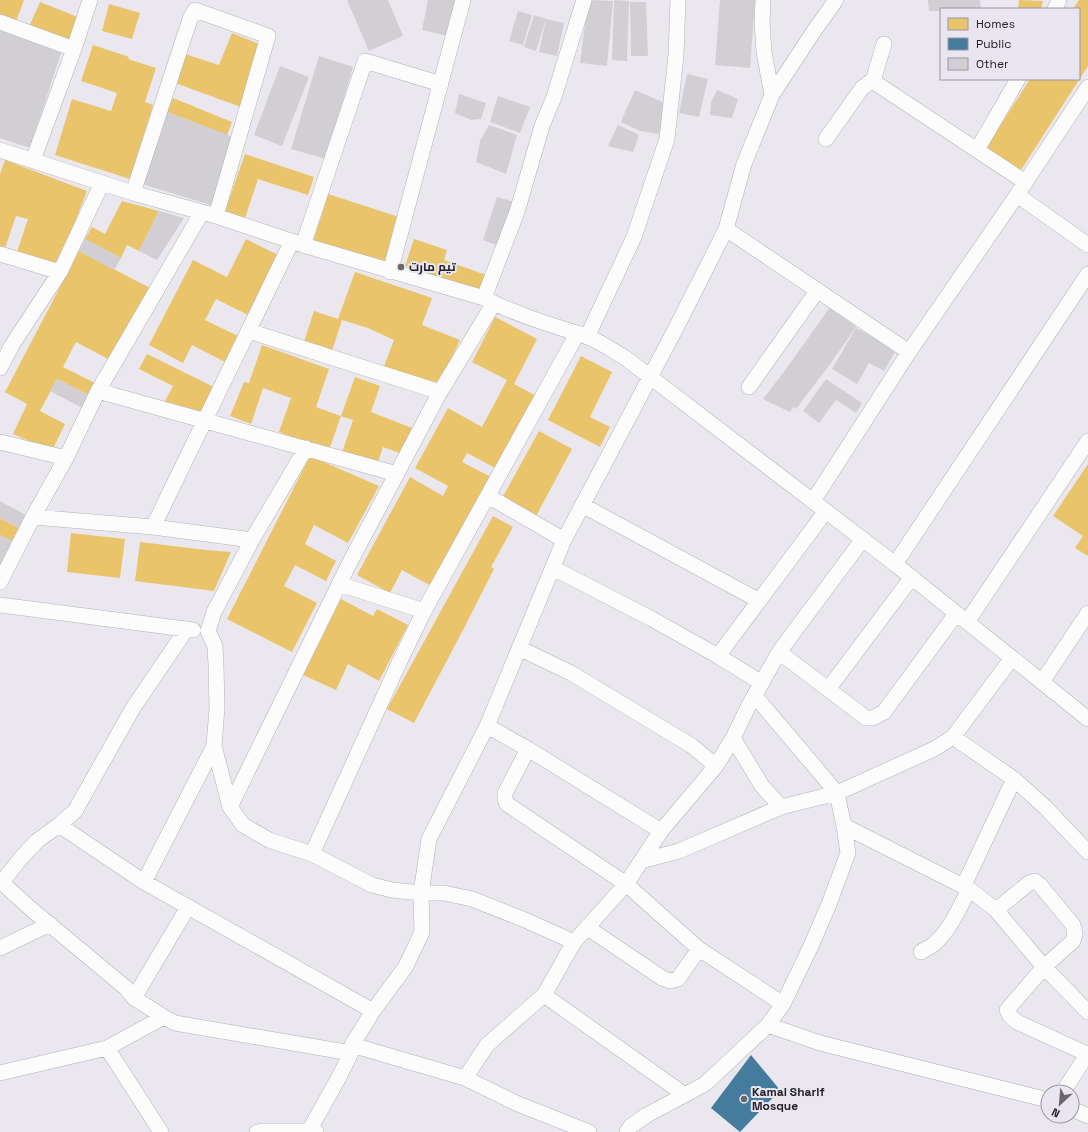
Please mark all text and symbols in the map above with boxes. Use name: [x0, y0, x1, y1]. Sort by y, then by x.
legend: [940, 8, 1080, 80]
text: Homes: [976, 16, 1015, 32]
text: Public: [976, 36, 1011, 52]
text: Other: [976, 56, 1009, 72]
place label: تيم مارت: [409, 259, 456, 275]
marker: تيم مارت: [396, 262, 406, 272]
place label: Kamal Sharif Mosque: [752, 1084, 825, 1114]
north arrow: [1040, 1084, 1080, 1124]
marker: Kamal Sharif Mosque: [739, 1094, 749, 1104]
text: N: [1049, 1105, 1062, 1121]

